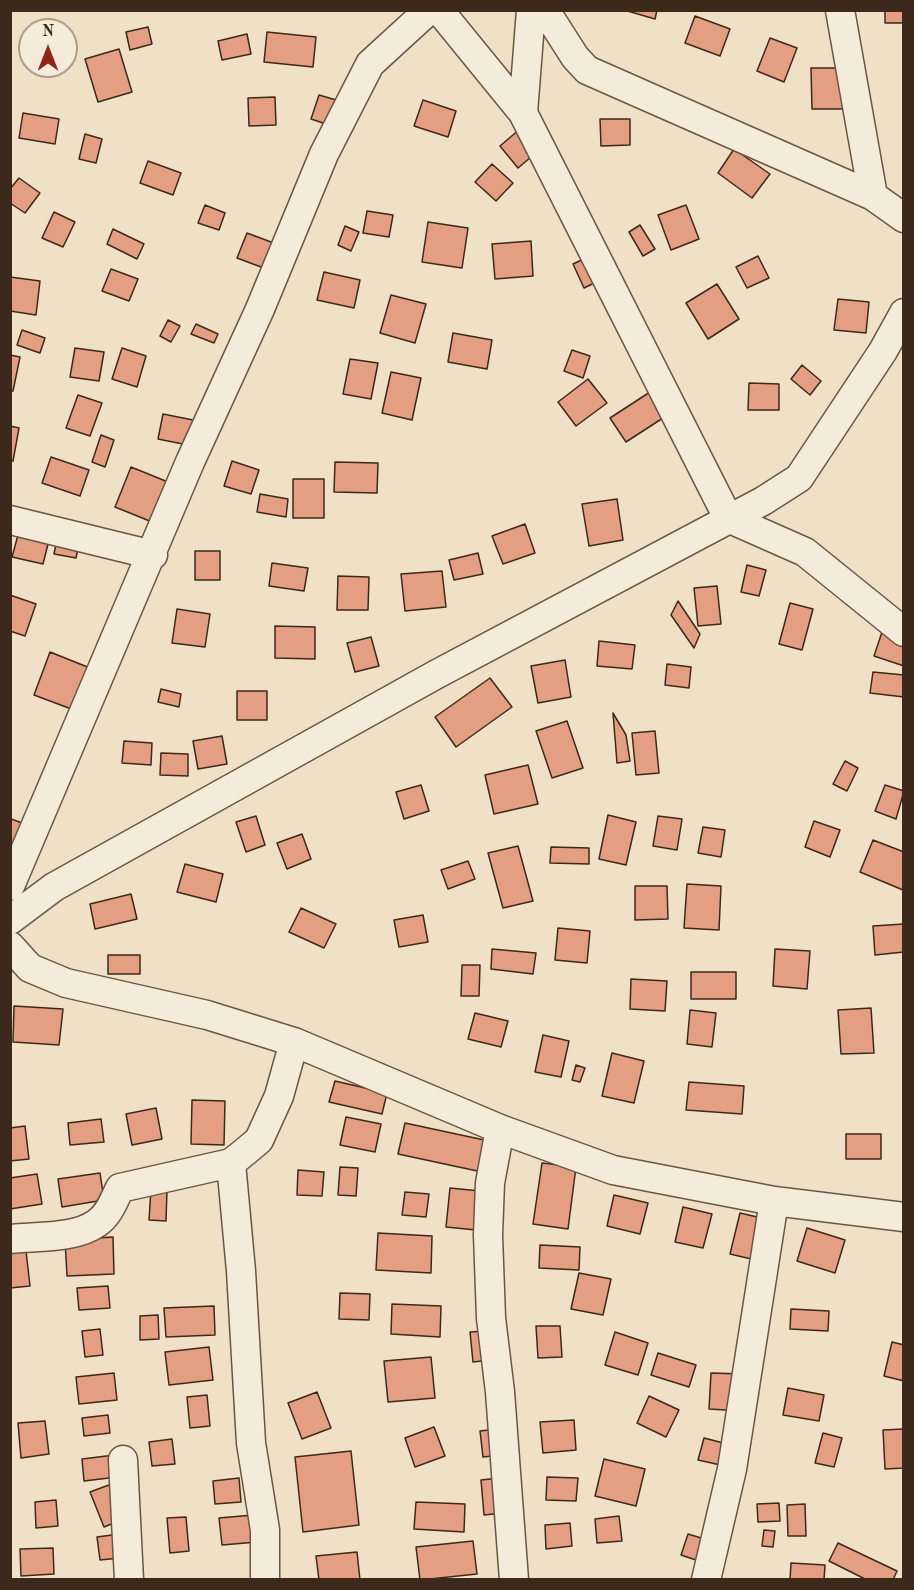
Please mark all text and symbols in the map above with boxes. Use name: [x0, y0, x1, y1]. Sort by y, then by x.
north arrow: [18, 18, 78, 78]
text: N: [42, 24, 54, 40]

